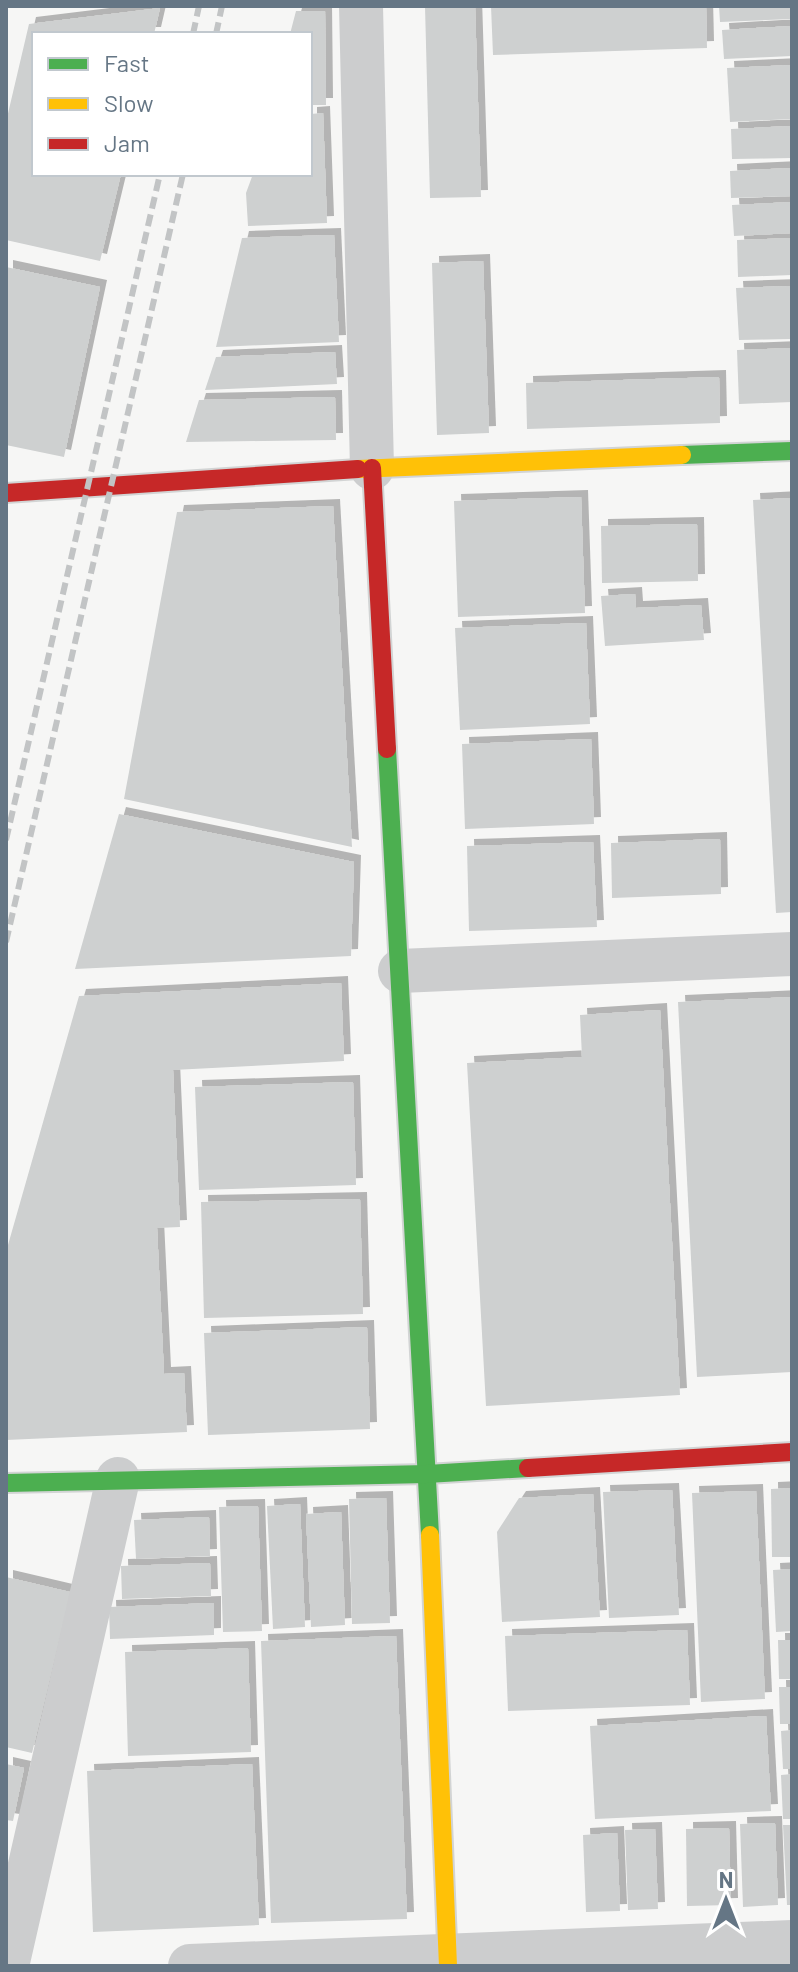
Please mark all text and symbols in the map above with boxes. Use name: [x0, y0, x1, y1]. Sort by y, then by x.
legend: [32, 32, 312, 176]
text: Fast: [104, 48, 149, 77]
text: Slow: [104, 88, 153, 117]
text: Jam: [104, 128, 150, 157]
north arrow: [686, 1860, 766, 1940]
text: N: [719, 1866, 733, 1892]

